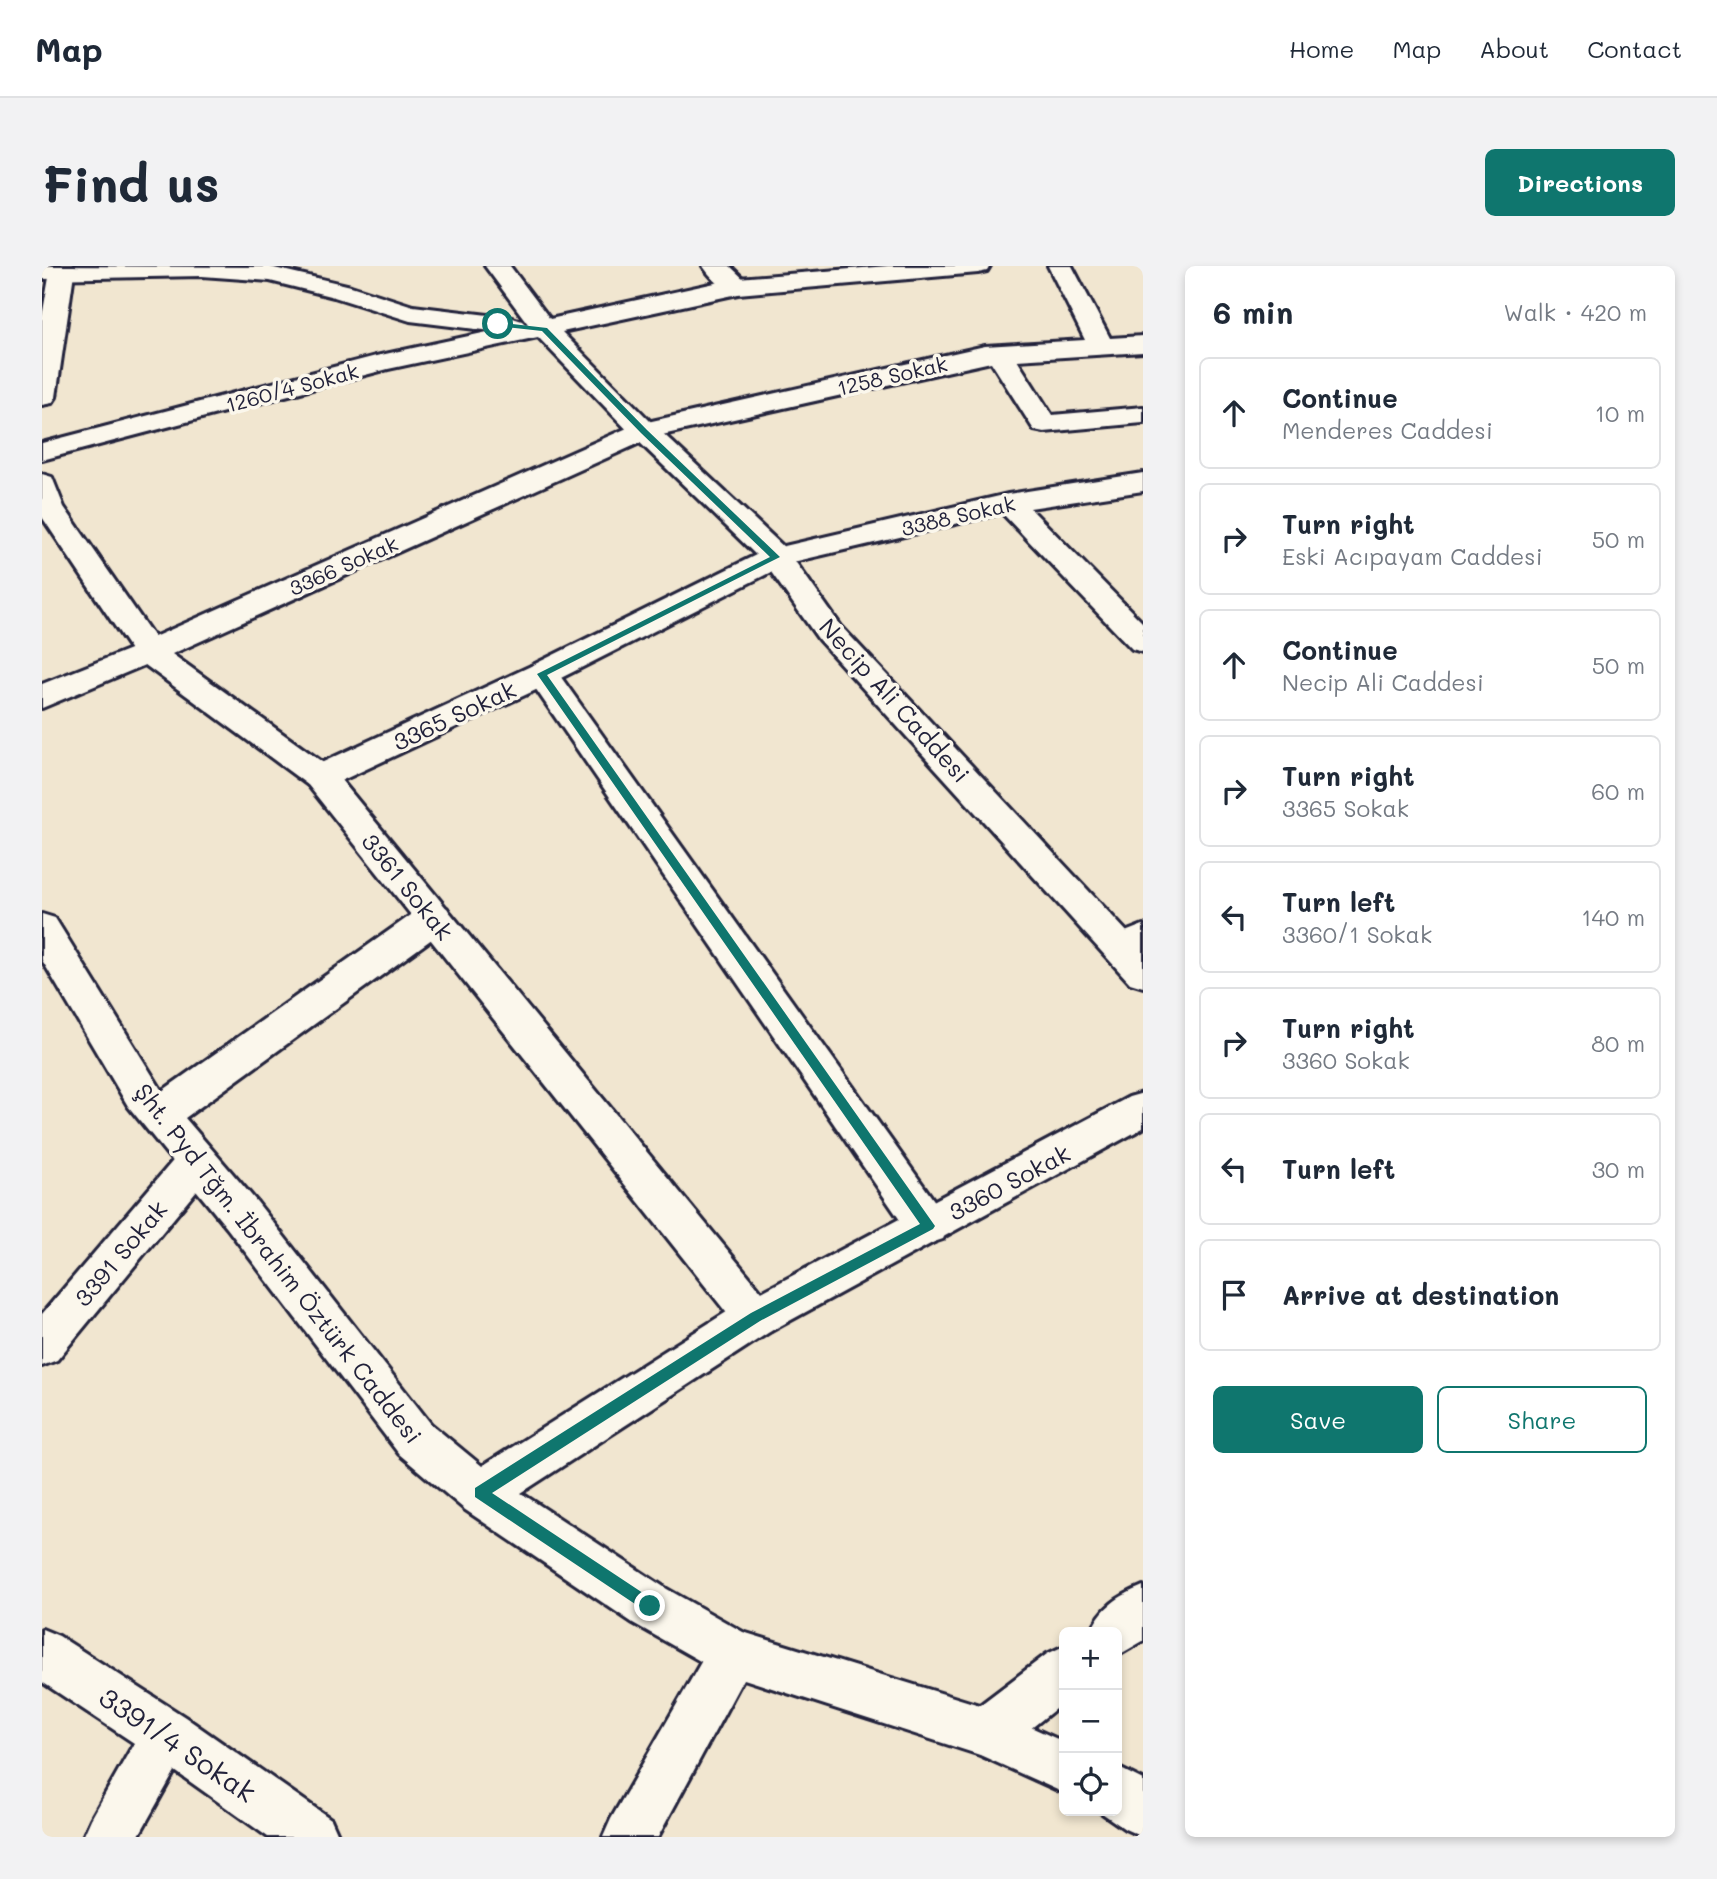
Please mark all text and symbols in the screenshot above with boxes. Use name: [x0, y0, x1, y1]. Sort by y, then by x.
text: Map: [35, 27, 103, 70]
text: Home: [1289, 33, 1354, 64]
text: Map: [1392, 33, 1441, 64]
text: About: [1479, 33, 1549, 64]
text: Contact: [1587, 33, 1682, 64]
button: Directions: [1485, 149, 1675, 216]
text: Find us: [42, 151, 220, 214]
text: 6 min: [1213, 292, 1293, 332]
text: Walk · 420 m: [1504, 297, 1647, 327]
route start: [482, 308, 513, 339]
street label: 1258 Sokak: [834, 349, 950, 401]
street label: 1260/4 Sokak: [223, 356, 361, 418]
text: Continue: [1282, 381, 1398, 415]
icon: ahead: [1215, 394, 1253, 432]
text: 10 m: [1595, 398, 1645, 428]
text: Menderes Caddesi: [1282, 415, 1493, 445]
street label: 3388 Sokak: [898, 489, 1018, 541]
text: Turn right: [1282, 507, 1415, 541]
icon: right: [1215, 520, 1253, 558]
text: 50 m: [1592, 524, 1645, 554]
street label: 3366 Sokak: [284, 529, 402, 601]
text: Eski Acıpayam Caddesi: [1282, 541, 1543, 571]
street label: Necip Ali Caddesi: [813, 611, 977, 789]
text: Continue: [1282, 633, 1398, 667]
icon: ahead: [1215, 646, 1253, 684]
text: 50 m: [1592, 650, 1645, 680]
text: Necip Ali Caddesi: [1282, 667, 1484, 697]
street label: 3365 Sokak: [387, 673, 521, 757]
text: Turn right: [1282, 759, 1415, 793]
icon: right: [1215, 772, 1253, 810]
text: 60 m: [1591, 776, 1645, 806]
text: 3365 Sokak: [1282, 793, 1409, 823]
street label: 3361 Sokak: [355, 826, 461, 946]
text: Turn left: [1282, 885, 1395, 919]
icon: left: [1215, 898, 1253, 936]
text: 140 m: [1581, 902, 1645, 932]
text: 3360/1 Sokak: [1282, 919, 1432, 949]
text: Turn right: [1282, 1011, 1415, 1045]
icon: right: [1215, 1024, 1253, 1062]
text: 80 m: [1591, 1028, 1645, 1058]
text: 3360 Sokak: [1282, 1045, 1410, 1075]
street label: Şht. Pyd Tğm. İbrahim Öztürk Caddesi: [129, 1077, 429, 1449]
street label: 3360 Sokak: [943, 1137, 1075, 1227]
icon: left: [1215, 1150, 1253, 1188]
text: Turn left: [1282, 1152, 1395, 1186]
text: 30 m: [1592, 1154, 1645, 1184]
street label: 3391 Sokak: [67, 1194, 173, 1312]
icon: arrive: [1215, 1276, 1253, 1314]
text: Arrive at destination: [1282, 1278, 1559, 1312]
button: Save: [1213, 1386, 1423, 1453]
button: Share: [1437, 1386, 1647, 1453]
route end: [634, 1590, 665, 1621]
map controls: [1059, 1627, 1122, 1816]
button: +: [1059, 1627, 1122, 1690]
street label: 3391/4 Sokak: [93, 1678, 263, 1810]
button: −: [1059, 1690, 1122, 1753]
button: locate: [1059, 1753, 1122, 1816]

